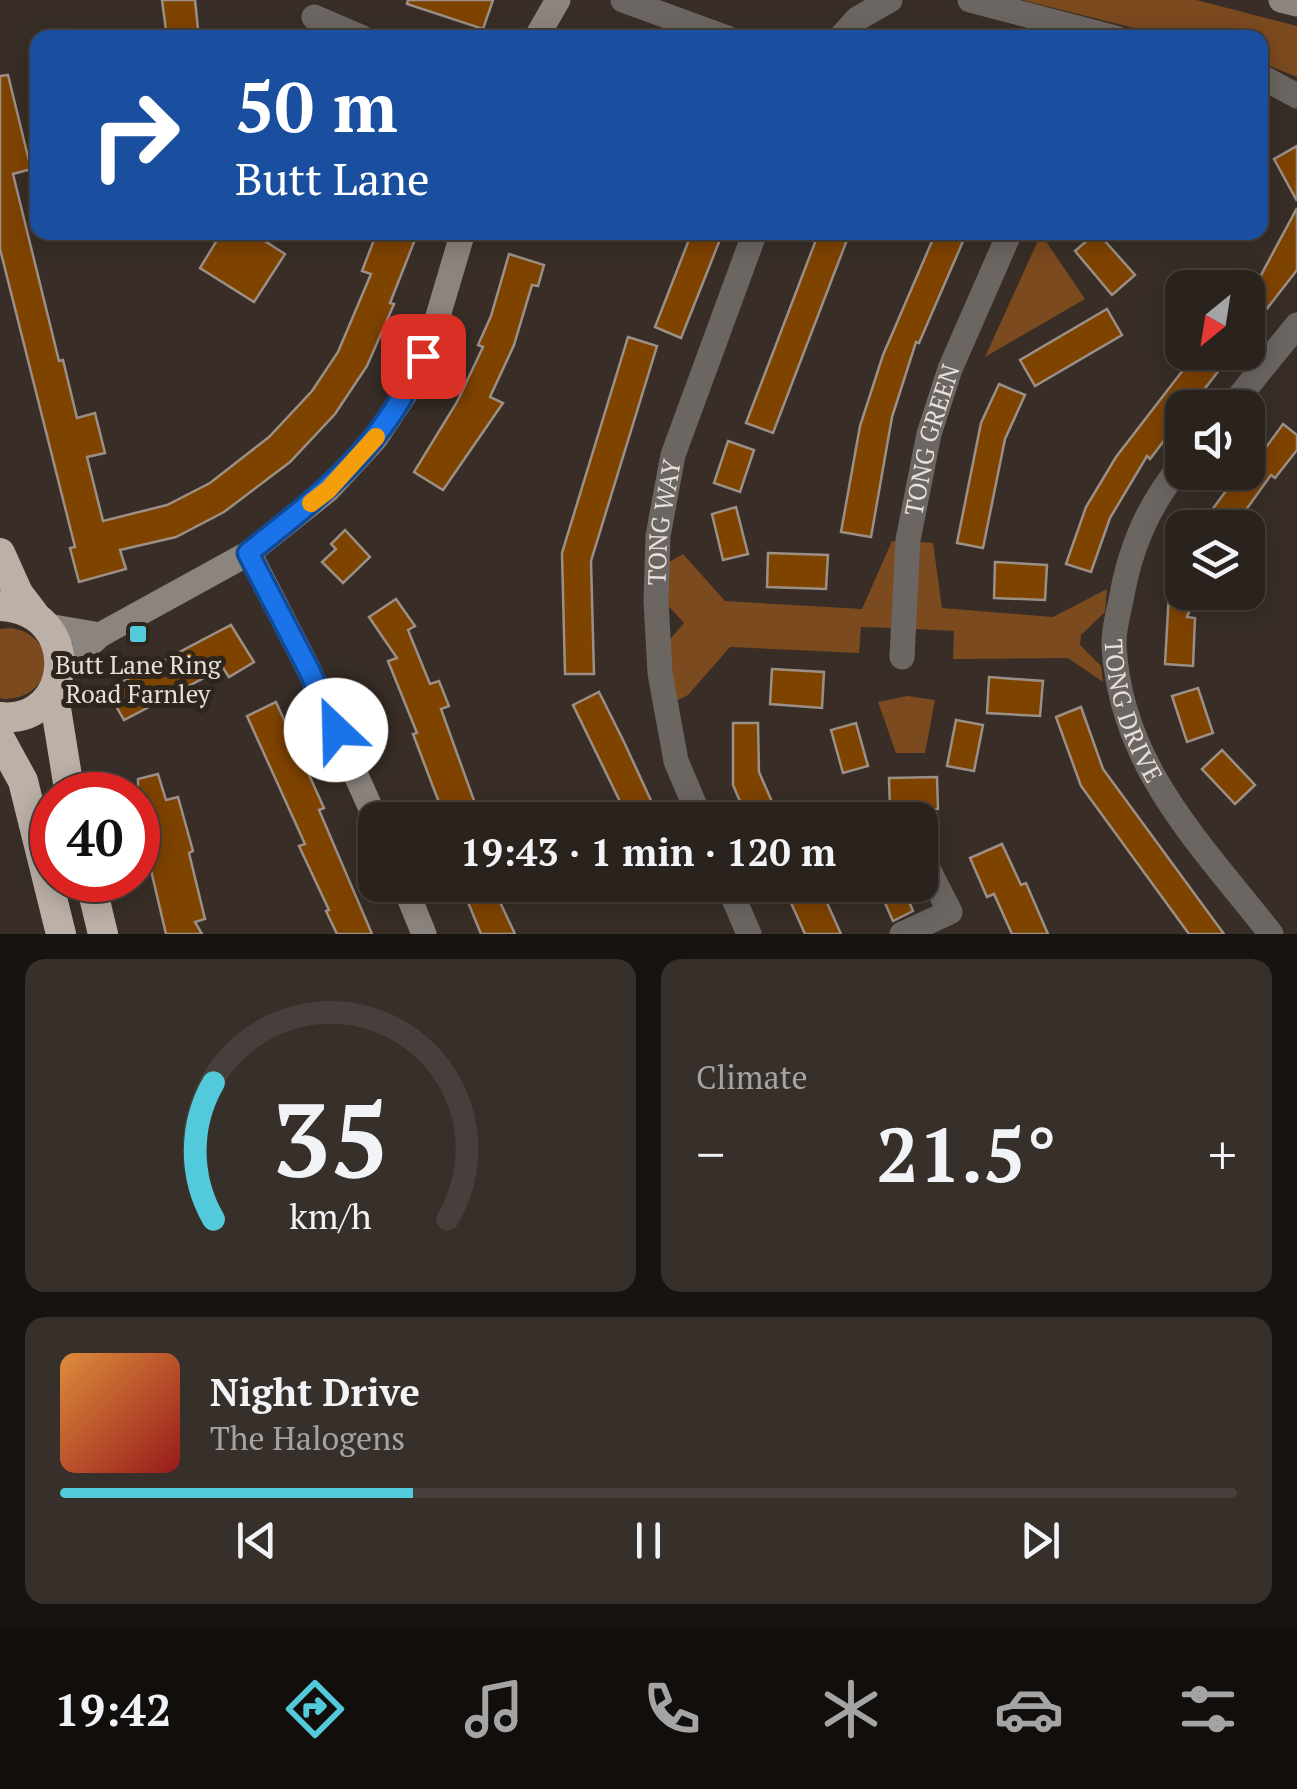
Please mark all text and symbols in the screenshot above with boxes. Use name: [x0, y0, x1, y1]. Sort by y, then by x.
text: 50 m: [235, 59, 398, 152]
icon: right: [70, 70, 200, 200]
text: Butt Lane: [235, 148, 430, 208]
north arrow: [1165, 270, 1265, 370]
map controls: [1165, 270, 1265, 610]
pin: [381, 314, 466, 399]
icon: arrive: [396, 329, 451, 384]
street label: TONG GREEN: [896, 360, 967, 519]
button: sound: [1165, 390, 1265, 490]
street label: TONG WAY: [639, 455, 688, 586]
button: layers: [1165, 510, 1265, 610]
marker: Butt Lane Ring Road Farnley: [127, 623, 149, 645]
street label: TONG DRIVE: [1098, 638, 1171, 788]
place label: Butt Lane Ring Road Farnley: [55, 648, 222, 710]
position arrow: [284, 678, 388, 782]
speed limit sign: 40: [30, 772, 160, 902]
text: 19:43 · 1 min · 120 m: [460, 827, 836, 877]
text: Climate: [696, 1056, 808, 1098]
text: 35: [272, 1069, 389, 1207]
text: 21.5°: [876, 1104, 1057, 1203]
text: −: [696, 1117, 725, 1190]
text: +: [1208, 1117, 1237, 1190]
text: km/h: [289, 1192, 372, 1239]
text: Night Drive: [210, 1367, 420, 1417]
text: The Halogens: [210, 1417, 405, 1459]
icon: previous: [229, 1513, 284, 1568]
icon: pause: [621, 1513, 676, 1568]
icon: next: [1013, 1513, 1068, 1568]
icon: directions: [280, 1674, 350, 1744]
icon: music: [459, 1674, 529, 1744]
icon: phone: [637, 1674, 707, 1744]
icon: climate: [816, 1674, 886, 1744]
icon: car: [994, 1674, 1064, 1744]
icon: filters: [1173, 1674, 1243, 1744]
text: 19:42: [54, 1679, 171, 1739]

